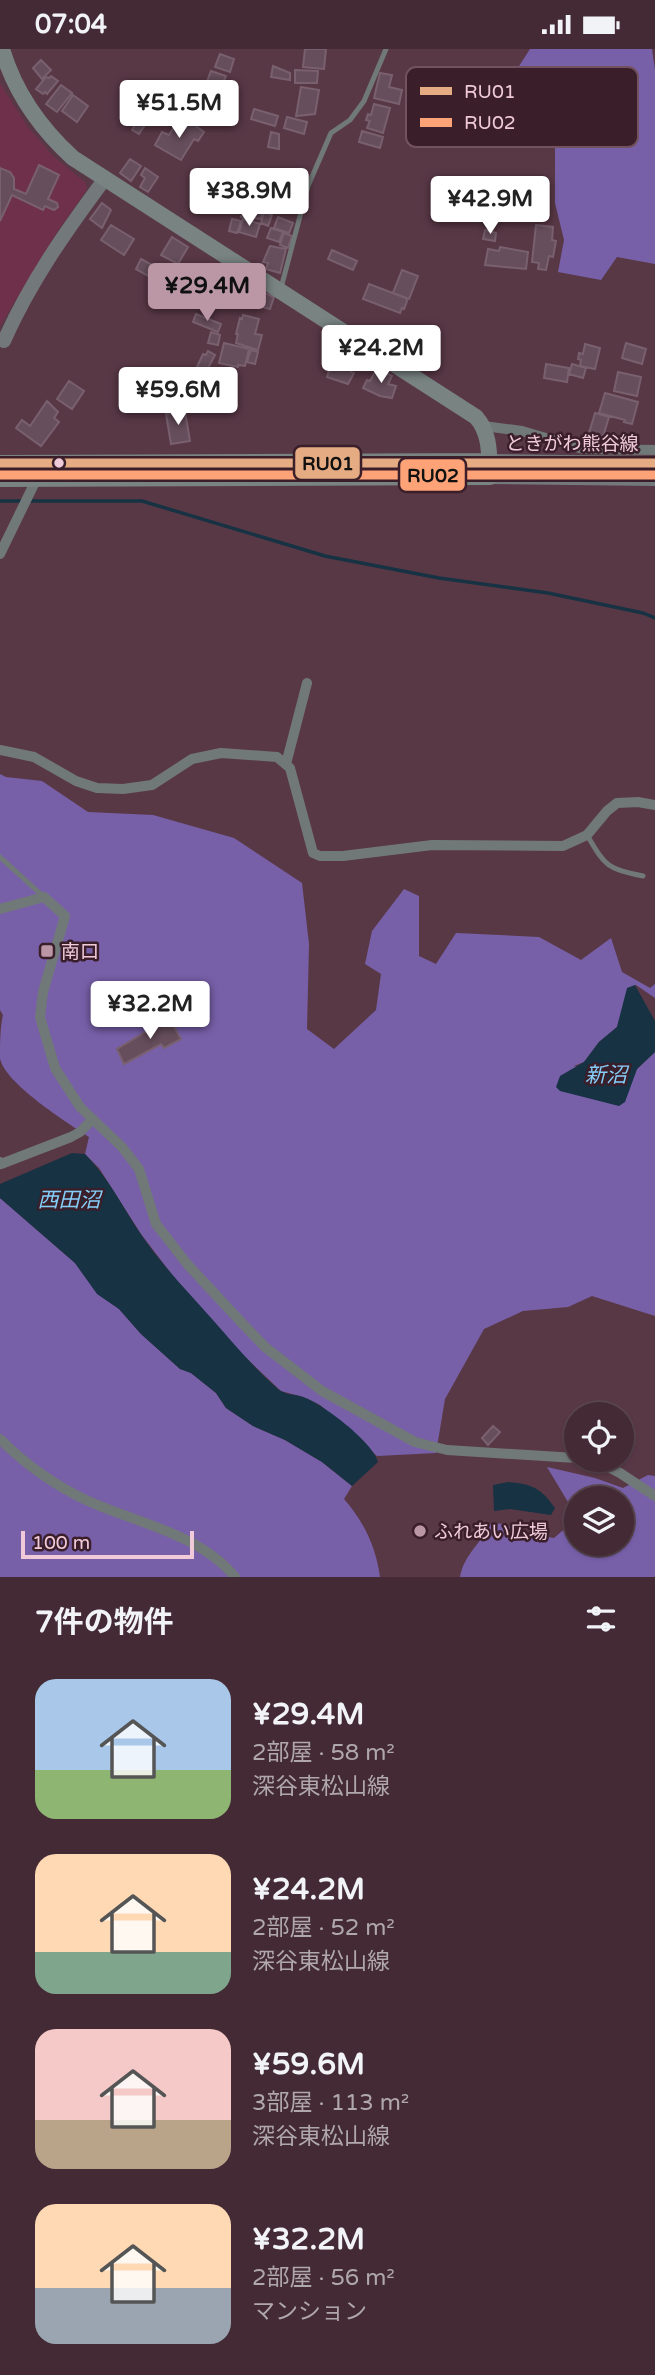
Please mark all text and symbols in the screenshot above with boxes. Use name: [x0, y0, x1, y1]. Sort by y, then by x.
text: 07:04: [35, 9, 107, 40]
legend: [406, 67, 638, 147]
pin: ¥51.5M: [122, 81, 236, 140]
text: RU01: [464, 81, 516, 103]
text: ¥51.5M: [136, 89, 222, 117]
text: RU02: [464, 112, 516, 134]
pin: ¥38.9M: [192, 169, 306, 228]
text: ¥38.9M: [206, 177, 292, 205]
pin: ¥42.9M: [433, 177, 547, 236]
text: ¥42.9M: [447, 185, 533, 213]
pin: ¥29.4M: [150, 264, 264, 323]
text: ¥29.4M: [164, 272, 250, 300]
pin: ¥24.2M: [324, 325, 438, 385]
text: ¥24.2M: [338, 334, 424, 362]
pin: ¥59.6M: [121, 367, 235, 427]
text: ¥59.6M: [135, 376, 221, 404]
street label: ときがわ熊谷線: [505, 433, 639, 455]
line badge: RU01: [294, 446, 361, 480]
text: RU01: [302, 453, 354, 475]
unlabelled marker: [52, 456, 66, 470]
line badge: RU02: [399, 458, 466, 492]
text: RU02: [407, 465, 459, 487]
place label: 南口: [61, 941, 99, 963]
marker: 南口: [39, 943, 55, 959]
pin: ¥32.2M: [93, 981, 207, 1041]
text: ¥32.2M: [107, 990, 193, 1018]
water label: 新沼: [585, 1063, 630, 1088]
water label: 西田沼: [38, 1188, 103, 1213]
map controls: [564, 1402, 634, 1556]
button: locate: [564, 1402, 634, 1472]
button: layers: [564, 1486, 634, 1556]
place label: ふれあい広場: [434, 1521, 548, 1543]
marker: ふれあい広場: [412, 1523, 428, 1539]
scale bar: [21, 1528, 194, 1560]
text: 100 m: [32, 1532, 90, 1554]
icon: filters: [582, 1600, 620, 1638]
text: 7件の物件: [35, 1604, 174, 1641]
text: ¥29.4M: [252, 1696, 364, 1733]
icon: home: [91, 1707, 175, 1791]
text: 2部屋 · 58 m²: [252, 1739, 395, 1767]
text: 深谷東松山線: [252, 1773, 390, 1801]
text: ¥24.2M: [252, 1871, 365, 1908]
icon: home: [91, 1882, 175, 1966]
text: 2部屋 · 52 m²: [252, 1914, 395, 1942]
text: 深谷東松山線: [252, 1948, 390, 1976]
text: ¥59.6M: [252, 2046, 365, 2083]
icon: home: [91, 2057, 175, 2141]
text: 3部屋 · 113 m²: [252, 2089, 409, 2117]
text: 深谷東松山線: [252, 2123, 390, 2151]
text: ¥32.2M: [252, 2221, 365, 2258]
icon: home: [91, 2232, 175, 2316]
text: 2部屋 · 56 m²: [252, 2264, 395, 2292]
text: マンション: [252, 2298, 367, 2326]

